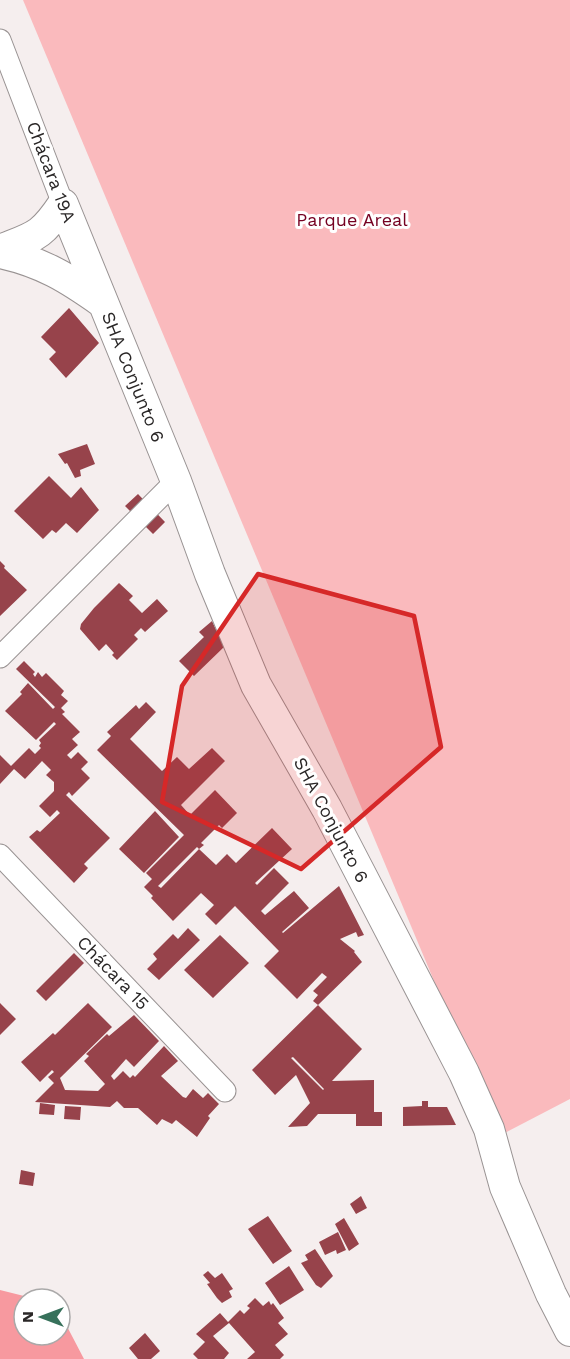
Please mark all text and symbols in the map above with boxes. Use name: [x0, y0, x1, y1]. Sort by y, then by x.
street label: Chácara 19A: [23, 118, 80, 225]
park label: Parque Areal: [296, 209, 408, 230]
street label: SHA Conjunto 6: [98, 309, 169, 445]
street label: SHA Conjunto 6: [290, 754, 373, 886]
street label: Chácara 15: [73, 932, 154, 1014]
north arrow: [12, 1287, 72, 1347]
text: N: [18, 1311, 37, 1323]

